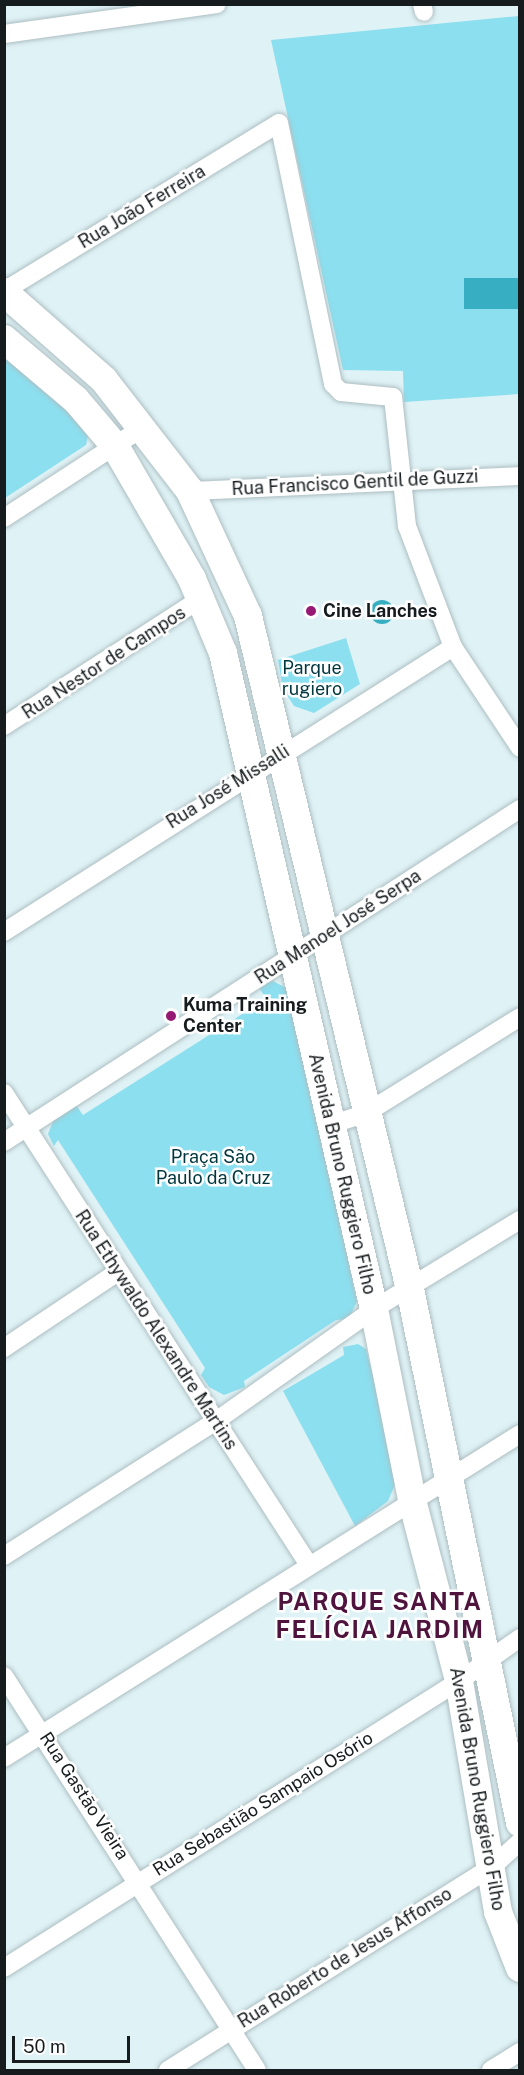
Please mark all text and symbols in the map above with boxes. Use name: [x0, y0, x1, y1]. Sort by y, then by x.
street label: Rua João Ferreira: [75, 161, 209, 253]
street label: Rua Francisco Gentil de Guzzi: [231, 466, 479, 500]
place label: Cine Lanches: [323, 600, 437, 622]
street label: Rua Nestor de Campos: [18, 602, 190, 724]
marker: Cine Lanches: [304, 604, 318, 618]
park label: Parque rugiero: [282, 658, 342, 700]
street label: Rua José Missalli: [162, 740, 294, 834]
street label: Rua Manoel José Serpa: [251, 865, 425, 989]
place label: Kuma Training Center: [183, 995, 307, 1038]
marker: Kuma Training Center: [164, 1009, 178, 1023]
street label: Avenida Bruno Ruggiero Filho: [304, 1051, 380, 1297]
park label: Praça São Paulo da Cruz: [156, 1147, 270, 1190]
street label: Rua Ethywaldo Alexandre Martins: [70, 1206, 242, 1454]
district label: PARQUE SANTA FELÍCIA JARDIM: [275, 1588, 485, 1644]
street label: Avenida Bruno Ruggiero Filho: [445, 1665, 509, 1913]
street label: Rua Sebastião Sampaio Osório: [149, 1727, 377, 1881]
street label: Rua Gastão Vieira: [35, 1728, 133, 1864]
street label: Rua Roberto de Jesus Affonso: [234, 1883, 456, 2033]
scale bar: [15, 2024, 134, 2062]
text: 50 m: [23, 2036, 66, 2057]

